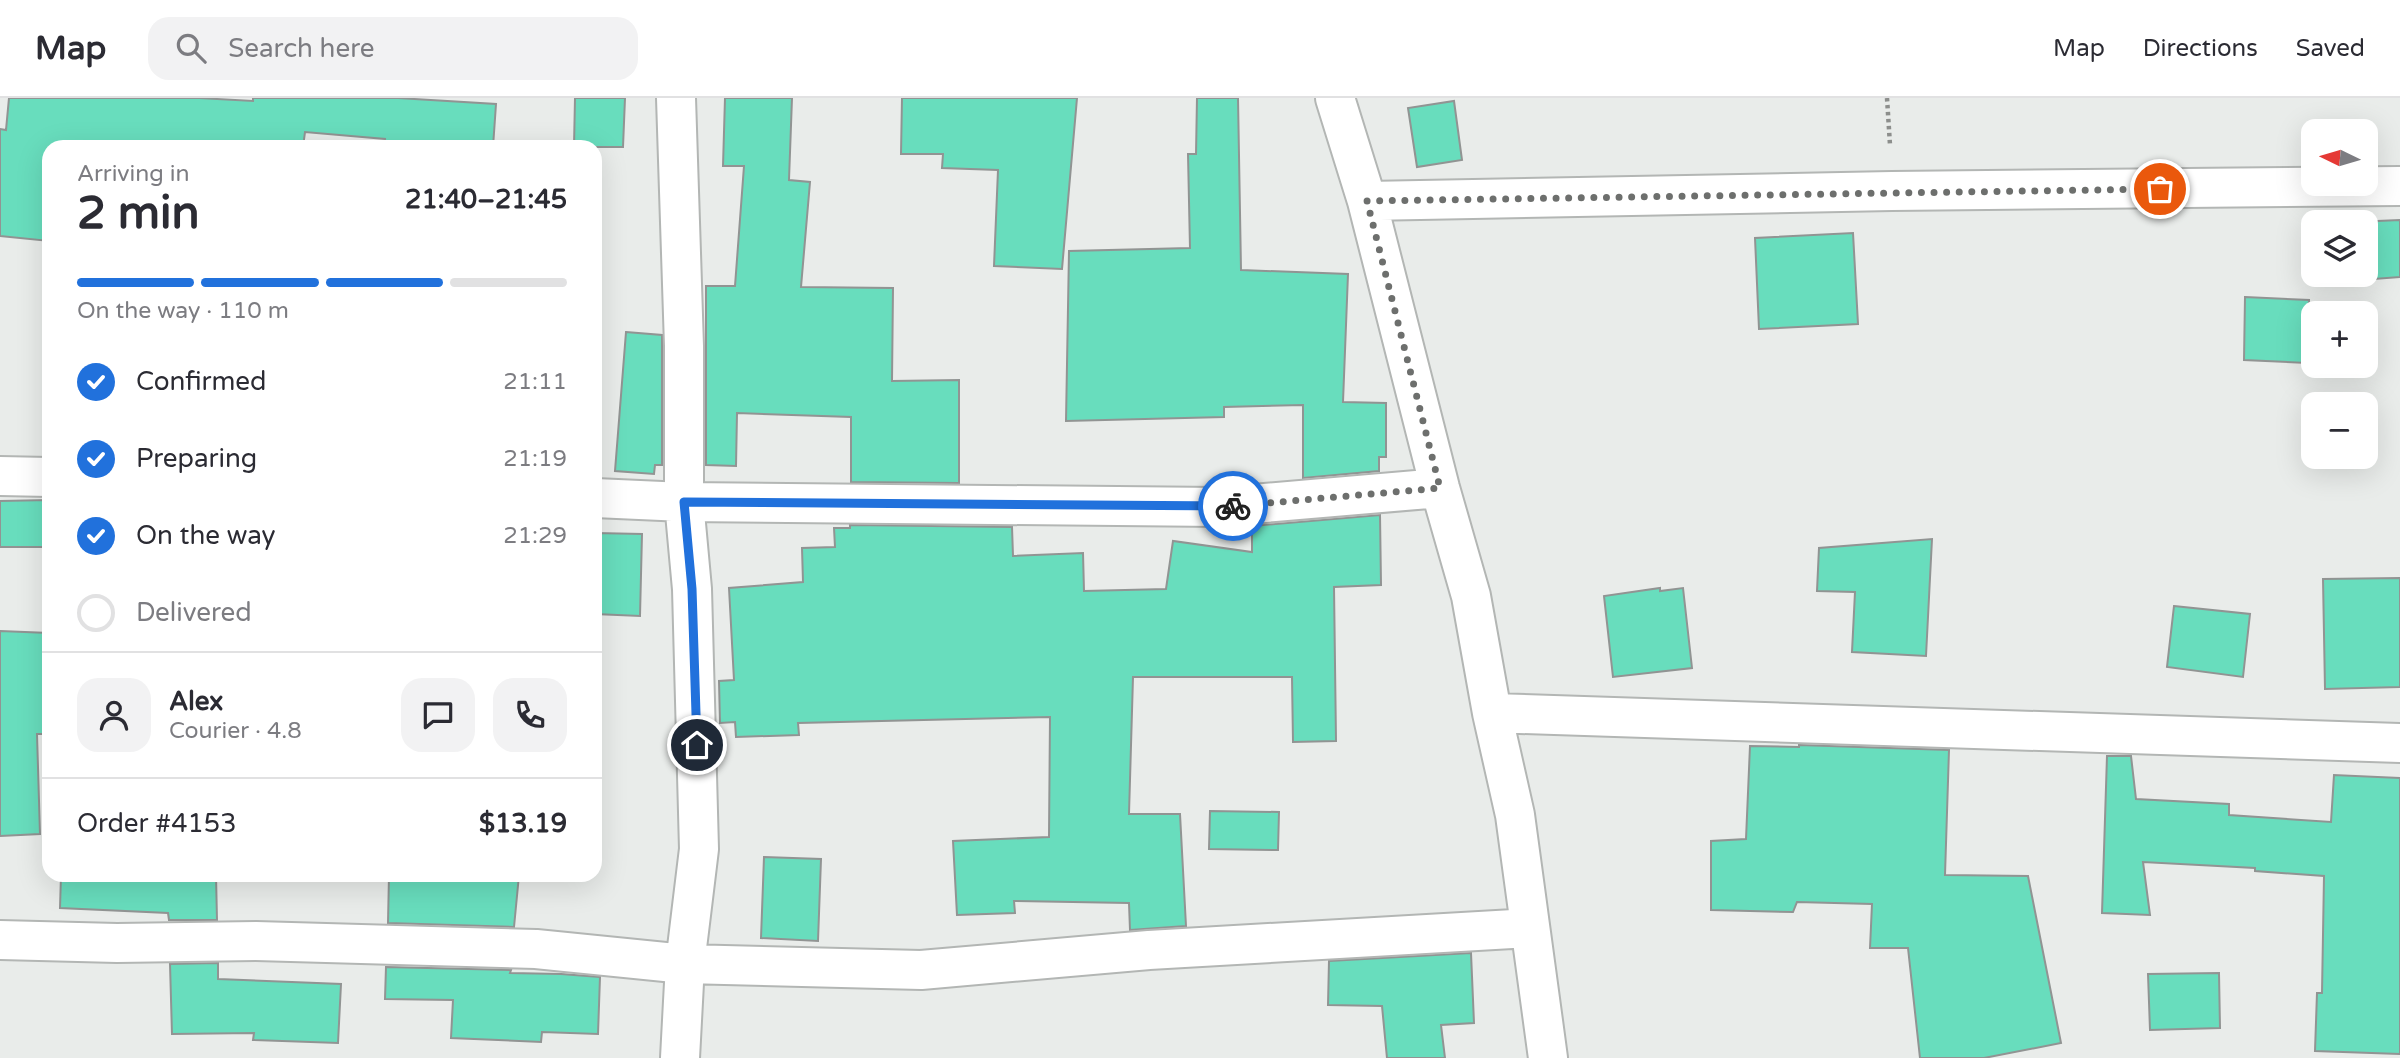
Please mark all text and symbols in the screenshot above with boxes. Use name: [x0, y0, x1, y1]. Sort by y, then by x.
search box: [148, 17, 638, 80]
text: Map: [35, 29, 106, 68]
icon: search: [172, 29, 210, 67]
text: Search here: [228, 33, 374, 64]
text: Map: [2053, 34, 2105, 63]
text: Directions: [2143, 34, 2258, 63]
text: Saved: [2296, 34, 2365, 63]
north arrow: [2301, 119, 2378, 196]
map controls: [2301, 119, 2378, 469]
pin: [2130, 159, 2190, 219]
text: Arriving in: [77, 160, 190, 188]
icon: bag: [2141, 170, 2179, 208]
text: 21:40–21:45: [405, 184, 567, 215]
text: 2 min: [77, 186, 200, 241]
button: layers: [2301, 210, 2378, 287]
text: On the way · 110 m: [77, 297, 289, 325]
button: +: [2301, 301, 2378, 378]
icon: check: [77, 363, 115, 401]
text: Confirmed: [136, 366, 266, 397]
text: 21:11: [503, 368, 567, 396]
button: −: [2301, 392, 2378, 469]
icon: check: [77, 440, 115, 478]
text: Preparing: [136, 443, 257, 474]
text: 21:19: [503, 445, 567, 473]
courier: [1198, 471, 1268, 541]
icon: bike: [1214, 487, 1252, 525]
icon: check: [77, 517, 115, 555]
text: On the way: [136, 520, 276, 551]
text: 21:29: [503, 522, 567, 550]
text: Delivered: [136, 597, 252, 628]
button: person: [77, 678, 151, 752]
button: chat: [401, 678, 475, 752]
button: phone: [493, 678, 567, 752]
text: Alex: [169, 686, 223, 717]
pin: [667, 715, 727, 775]
text: Courier · 4.8: [169, 717, 302, 745]
icon: home: [678, 726, 716, 764]
text: Order #4153: [77, 808, 237, 839]
text: $13.19: [479, 808, 567, 839]

